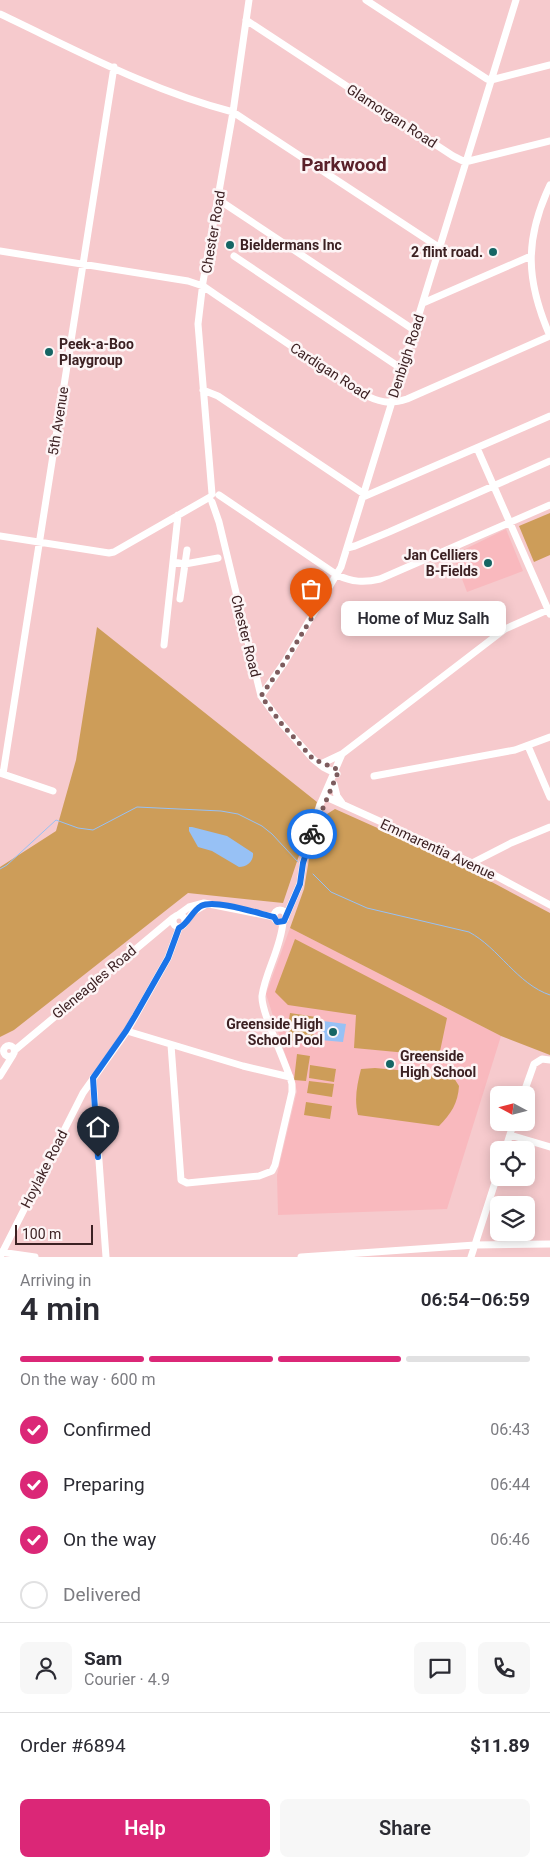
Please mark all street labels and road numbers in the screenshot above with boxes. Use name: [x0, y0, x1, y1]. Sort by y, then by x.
street label: Glamorgan Road: [344, 81, 440, 151]
street label: Chester Road: [198, 189, 228, 275]
street label: Denbigh Road: [385, 312, 427, 400]
street label: Cardigan Road: [287, 339, 373, 403]
street label: 5th Avenue: [45, 385, 71, 457]
street label: Chester Road: [228, 593, 264, 679]
street label: Emmarentia Avenue: [378, 815, 498, 883]
street label: Gleneagles Road: [49, 942, 139, 1022]
street label: Hoylake Road: [17, 1127, 71, 1211]

